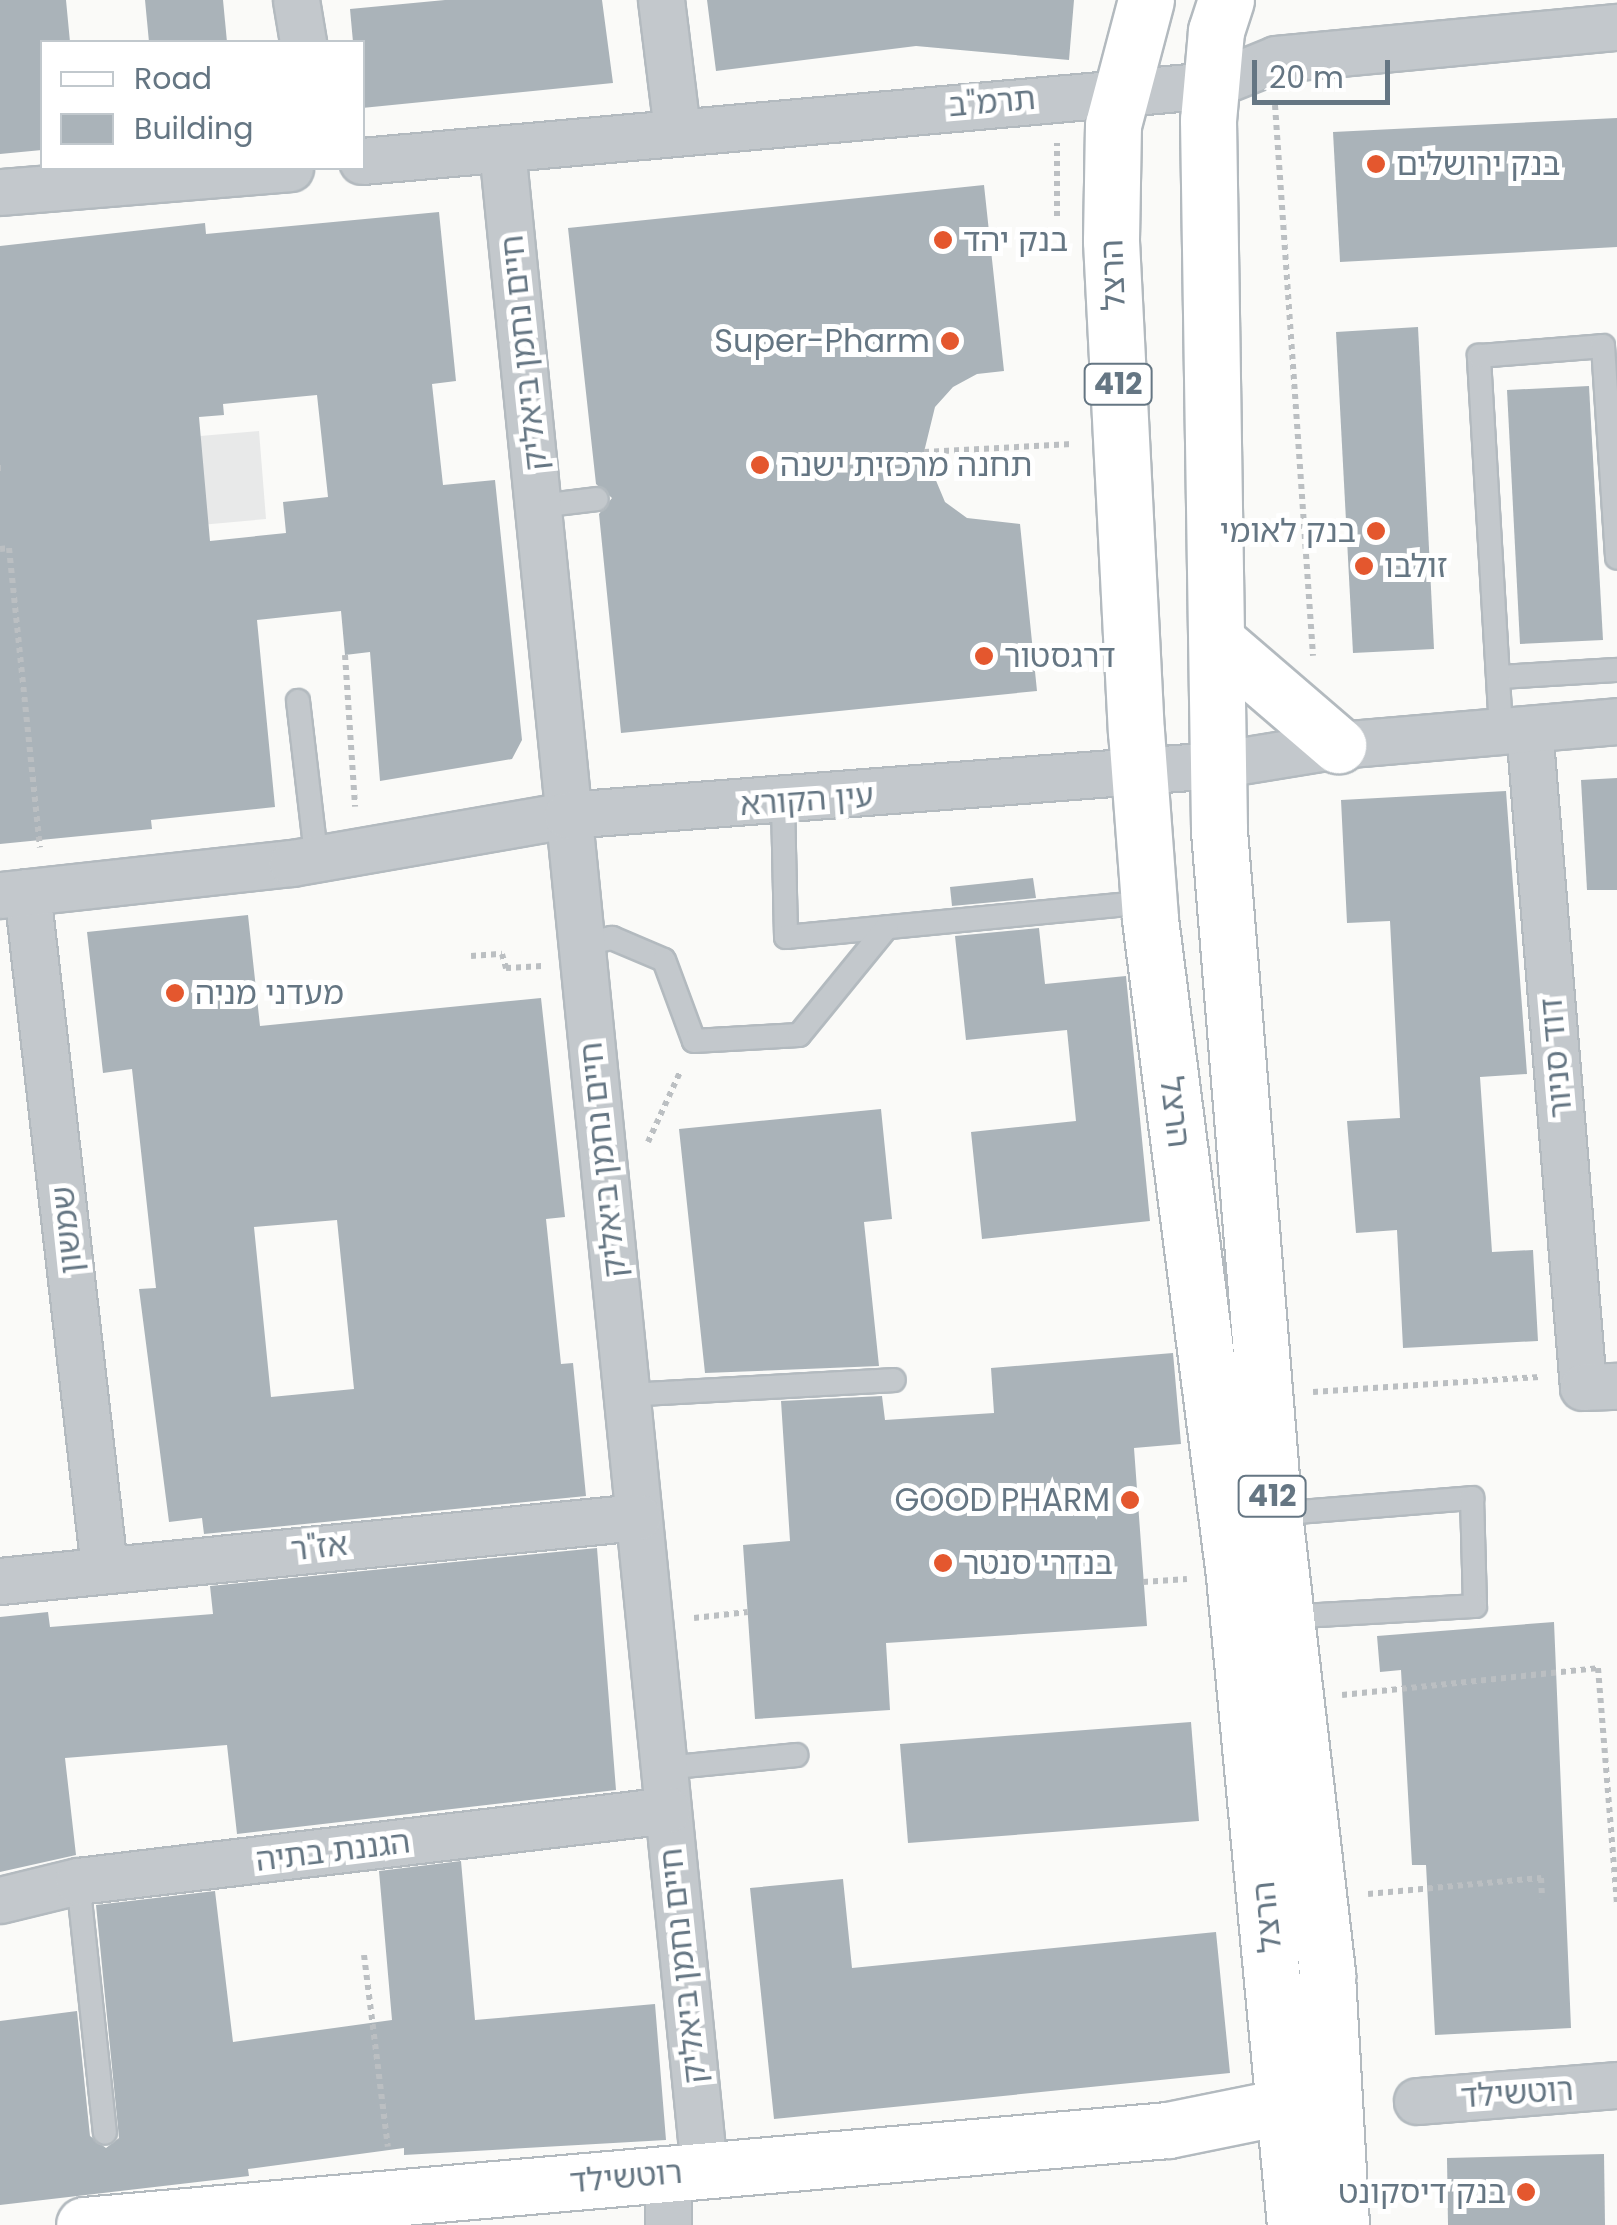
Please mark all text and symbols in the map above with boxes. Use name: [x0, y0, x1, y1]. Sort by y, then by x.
legend: [40, 40, 365, 170]
scale bar: [1257, 40, 1394, 102]
text: 20 m: [1269, 56, 1344, 99]
text: Road: [134, 57, 212, 100]
street label: תרמ"ב: [947, 79, 1037, 125]
text: Building: [134, 107, 254, 150]
place label: בנק ירושלים: [1396, 145, 1561, 183]
marker: בנק ירושלים: [1365, 153, 1387, 175]
place label: בנק יהד: [963, 221, 1068, 259]
marker: בנק יהד: [932, 229, 954, 251]
street label: חיים נחמן ביאליק: [493, 233, 555, 473]
street label: הרצל: [1093, 239, 1133, 311]
place label: Super-Pharm: [714, 322, 930, 360]
marker: Super-Pharm: [939, 330, 961, 352]
road number: 412: [1083, 359, 1153, 409]
place label: תחנה מרכזית ישנה: [780, 446, 1032, 484]
marker: תחנה מרכזית ישנה: [749, 454, 771, 476]
place label: בנק לאומי: [1220, 512, 1356, 550]
marker: בנק לאומי: [1365, 520, 1387, 542]
place label: זולבו: [1384, 547, 1448, 585]
marker: זולבו: [1353, 555, 1375, 577]
place label: דרגסטור: [1004, 637, 1116, 675]
marker: דרגסטור: [973, 645, 995, 667]
street label: עין הקורא: [739, 776, 875, 824]
place label: מעדני מניה: [195, 974, 344, 1012]
marker: מעדני מניה: [164, 982, 186, 1004]
street label: דוד סניור: [1532, 996, 1580, 1120]
street label: חיים נחמן ביאליק: [572, 1040, 634, 1280]
street label: הרצל: [1152, 1074, 1198, 1150]
street label: שמשון: [43, 1184, 91, 1276]
road number: 412: [1237, 1471, 1307, 1521]
place label: GOOD PHARM: [894, 1481, 1110, 1519]
marker: GOOD PHARM: [1119, 1489, 1141, 1511]
street label: אז"ר: [289, 1525, 349, 1569]
place label: בנדרי סנטר: [963, 1544, 1113, 1582]
marker: בנדרי סנטר: [932, 1552, 954, 1574]
street label: הגננת בתיה: [254, 1822, 412, 1880]
street label: חיים נחמן ביאליק: [652, 1846, 714, 2086]
street label: הרצל: [1244, 1880, 1290, 1954]
street label: רוטשילד: [1459, 2070, 1575, 2116]
street label: רוטשילד: [568, 2153, 684, 2201]
place label: בנק דיסקונט: [1338, 2173, 1506, 2211]
marker: בנק דיסקונט: [1515, 2181, 1537, 2203]

